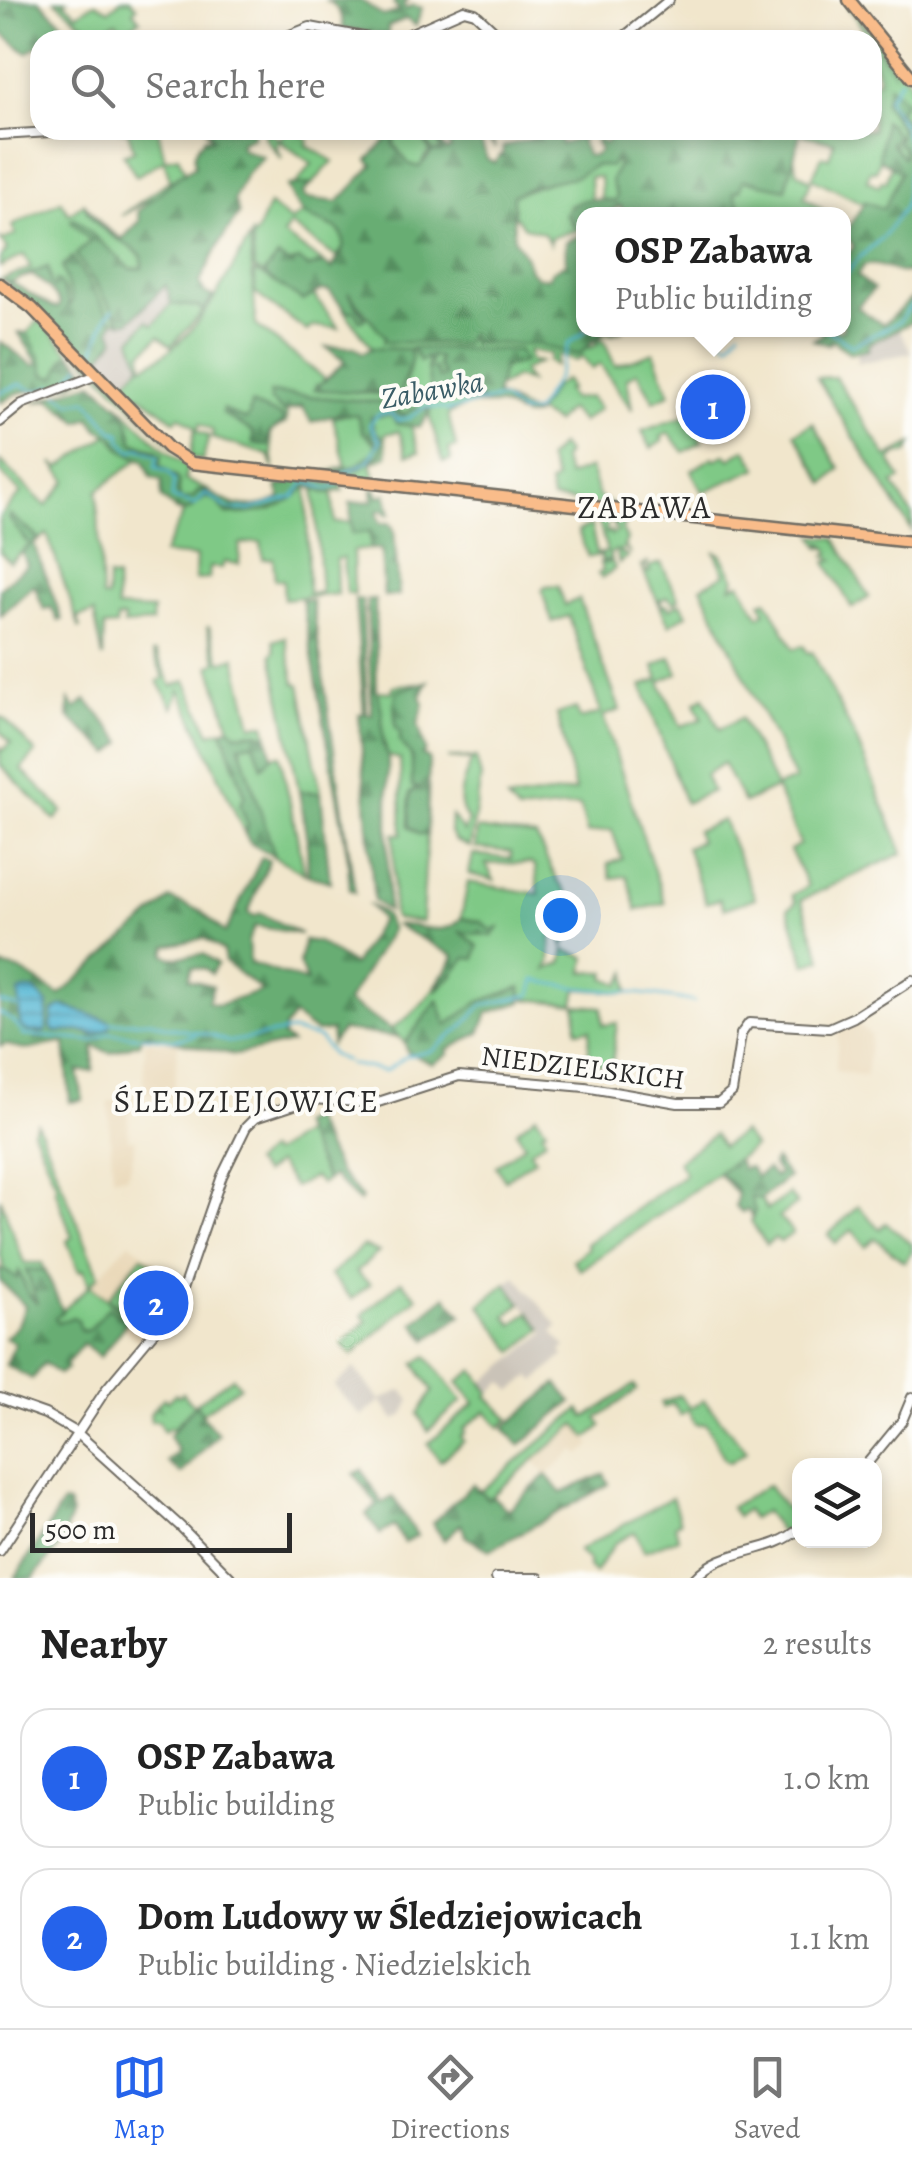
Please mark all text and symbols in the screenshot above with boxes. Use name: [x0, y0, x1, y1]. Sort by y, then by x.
search box: [30, 30, 882, 140]
icon: search: [65, 58, 120, 113]
text: Search here: [145, 59, 326, 111]
popup: [576, 207, 851, 337]
text: OSP Zabawa: [614, 224, 813, 276]
text: Public building: [614, 276, 813, 320]
water label: Zabawka: [378, 361, 486, 419]
pin: 1: [680, 370, 746, 444]
district label: ZABAWA: [577, 485, 713, 529]
your location: [535, 890, 586, 941]
street label: NIEDZIELSKICH: [479, 1037, 687, 1099]
district label: ŚLEDZIEJOWICE: [113, 1079, 381, 1123]
pin: 2: [124, 1266, 188, 1340]
map controls: [792, 1458, 882, 1548]
button: layers: [792, 1458, 882, 1548]
scale bar: [30, 1508, 292, 1552]
text: 500 m: [45, 1511, 116, 1549]
text: Nearby: [40, 1615, 167, 1672]
text: 2 results: [763, 1621, 872, 1665]
text: OSP Zabawa: [137, 1730, 335, 1782]
text: 1: [69, 1756, 80, 1800]
text: 1.0 km: [783, 1756, 870, 1800]
text: Public building: [137, 1782, 335, 1826]
text: Dom Ludowy w Śledziejowicach: [137, 1890, 643, 1942]
text: 2: [67, 1916, 82, 1960]
text: 1.1 km: [789, 1916, 870, 1960]
text: Public building · Niedzielskich: [137, 1942, 532, 1986]
tab: Map: [112, 2050, 167, 2148]
tab: Directions: [390, 2050, 510, 2148]
tab: Saved: [734, 2050, 800, 2148]

